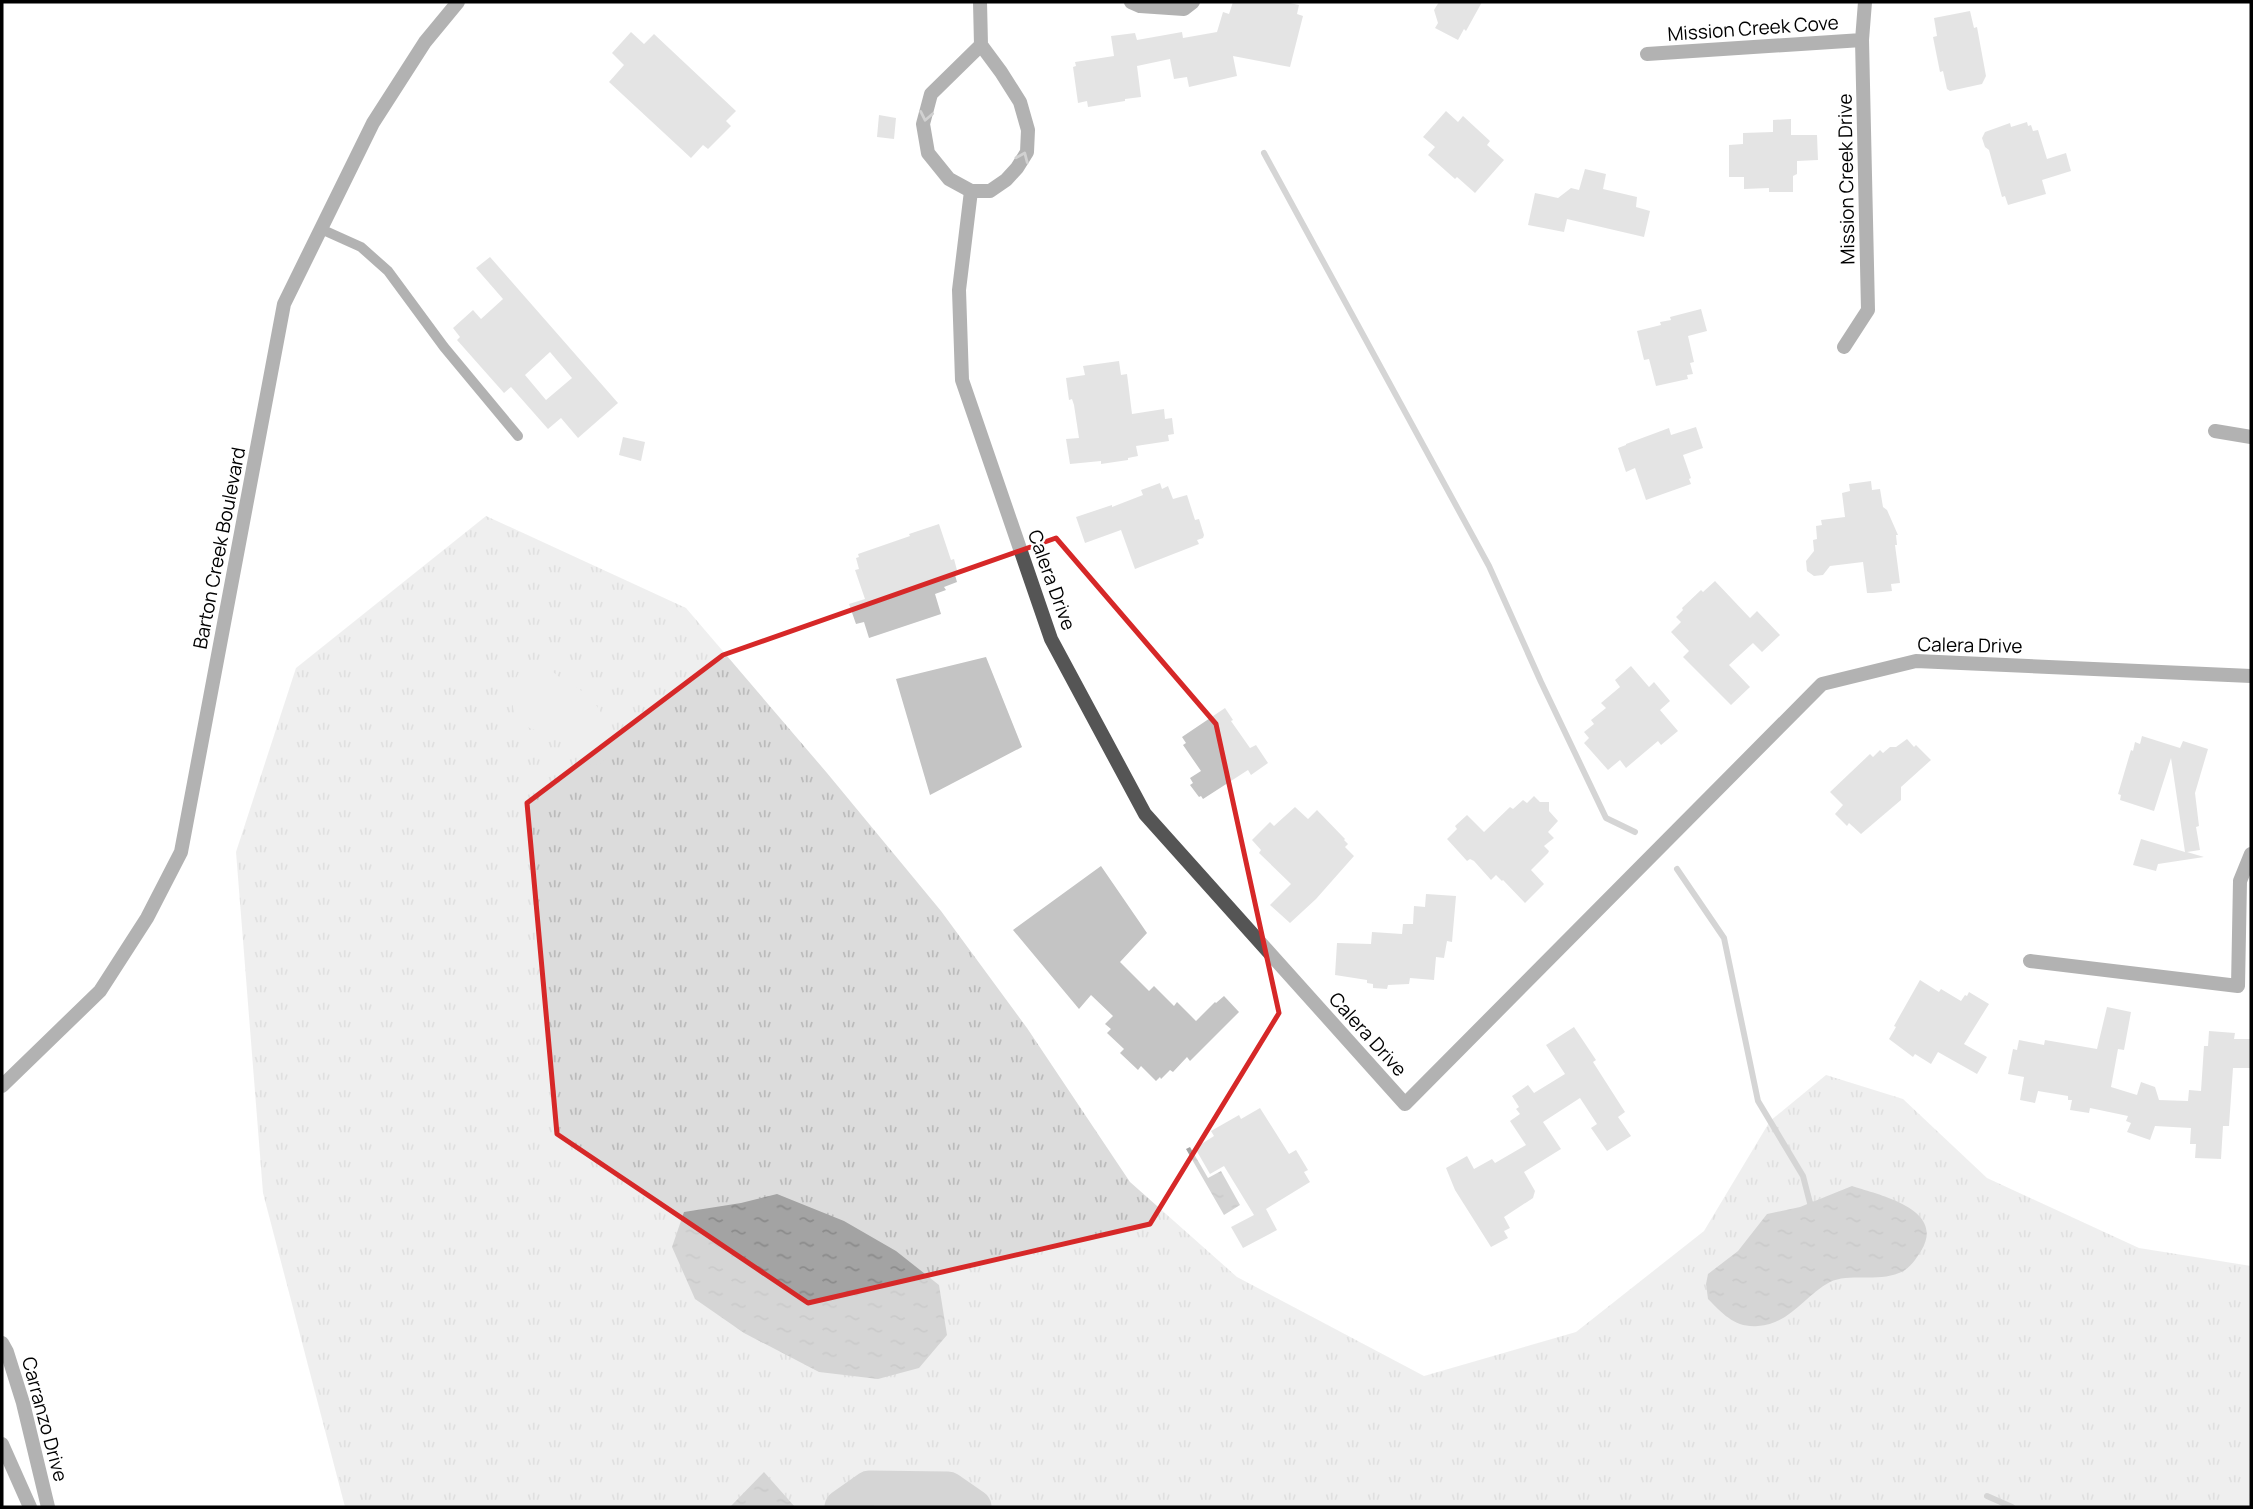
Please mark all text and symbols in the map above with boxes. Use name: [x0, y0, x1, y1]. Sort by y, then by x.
street label: Mission Creek Cove: [1666, 9, 1840, 47]
street label: Mission Creek Drive: [1832, 93, 1860, 265]
one-way arrow: [919, 110, 934, 122]
one-way arrow: [1014, 151, 1028, 163]
street label: Barton Creek Boulevard: [187, 445, 251, 651]
street label: Calera Drive: [1022, 526, 1082, 634]
street label: Calera Drive: [1917, 631, 2023, 659]
street label: Calera Drive: [1323, 986, 1413, 1082]
street label: Carranzo Drive: [16, 1354, 74, 1484]

